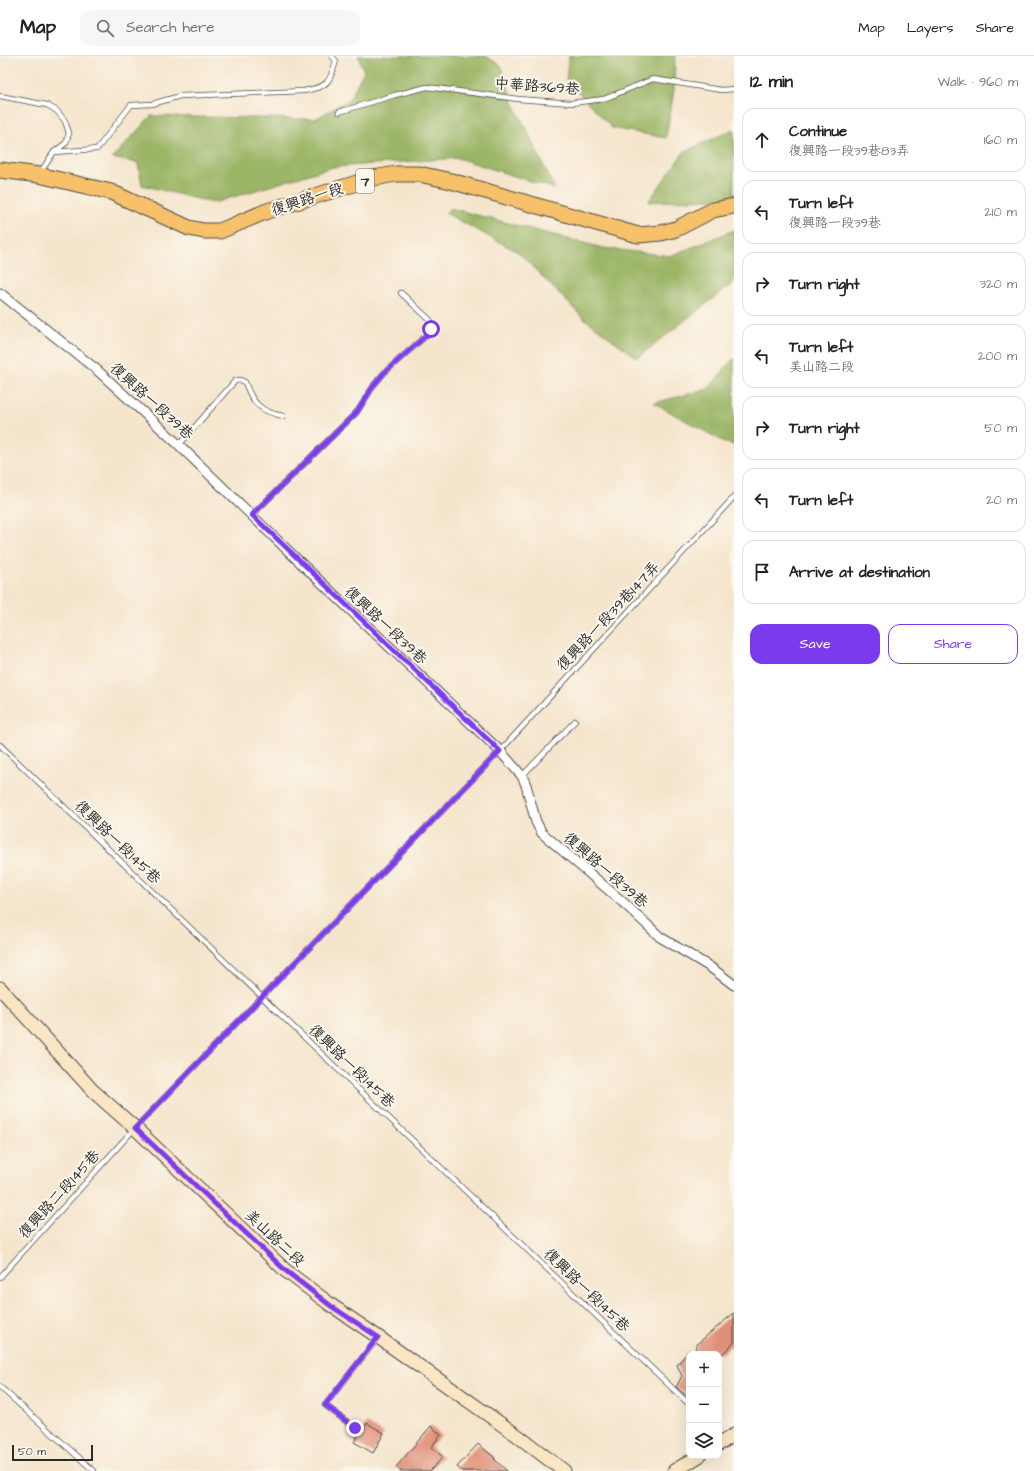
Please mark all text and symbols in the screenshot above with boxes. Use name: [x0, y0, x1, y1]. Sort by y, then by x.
search box: [80, 10, 360, 46]
text: Map: [20, 14, 56, 41]
icon: search: [94, 17, 116, 39]
text: Search here: [126, 17, 215, 38]
text: Map: [858, 18, 885, 38]
text: Layers: [907, 18, 954, 38]
text: Share: [976, 18, 1014, 38]
text: 12 min: [750, 70, 793, 94]
street label: 中華路369巷: [494, 73, 580, 100]
text: Walk · 960 m: [938, 73, 1018, 91]
text: Continue: [789, 121, 847, 142]
icon: ahead: [751, 129, 773, 151]
text: 160 m: [984, 131, 1017, 149]
text: 復興路一段39巷83弄: [789, 142, 909, 160]
road number: 7: [356, 169, 374, 193]
street label: 復興路一段: [268, 178, 346, 221]
text: Turn left: [789, 193, 853, 214]
icon: left: [751, 201, 773, 223]
text: 210 m: [984, 203, 1017, 221]
text: 復興路一段39巷: [789, 214, 881, 232]
icon: right: [751, 273, 773, 295]
text: Turn right: [789, 274, 860, 295]
text: 320 m: [979, 275, 1017, 293]
route start: [422, 320, 440, 338]
text: Turn left: [789, 337, 853, 358]
icon: left: [751, 345, 773, 367]
text: 200 m: [978, 347, 1017, 365]
street label: 復興路一段39巷: [105, 358, 198, 445]
text: 美山路二段: [789, 358, 854, 376]
icon: right: [751, 417, 773, 439]
text: Turn right: [789, 418, 860, 439]
text: 50 m: [984, 419, 1017, 437]
icon: left: [751, 489, 773, 511]
text: Turn left: [789, 490, 853, 511]
text: 20 m: [986, 491, 1017, 509]
street label: 復興路一段39巷147弄: [552, 557, 665, 676]
icon: arrive: [751, 561, 773, 583]
text: Arrive at destination: [789, 562, 930, 583]
street label: 復興路一段39巷: [340, 581, 432, 669]
button: Save: [750, 624, 880, 664]
button: Share: [888, 624, 1018, 664]
street label: 復興路一段145巷: [70, 796, 165, 889]
street label: 復興路一段39巷: [559, 828, 653, 913]
street label: 復興路一段145巷: [304, 1020, 399, 1113]
street label: 復興路二段145巷: [14, 1145, 105, 1243]
street label: 美山路二段: [240, 1205, 309, 1272]
street label: 復興路一段145巷: [539, 1244, 634, 1337]
map controls: [686, 1351, 722, 1459]
button: +: [686, 1351, 722, 1387]
button: −: [686, 1387, 722, 1423]
route end: [346, 1419, 364, 1437]
button: layers: [686, 1423, 722, 1459]
scale bar: [12, 1443, 93, 1462]
text: 50 m: [18, 1444, 46, 1459]

